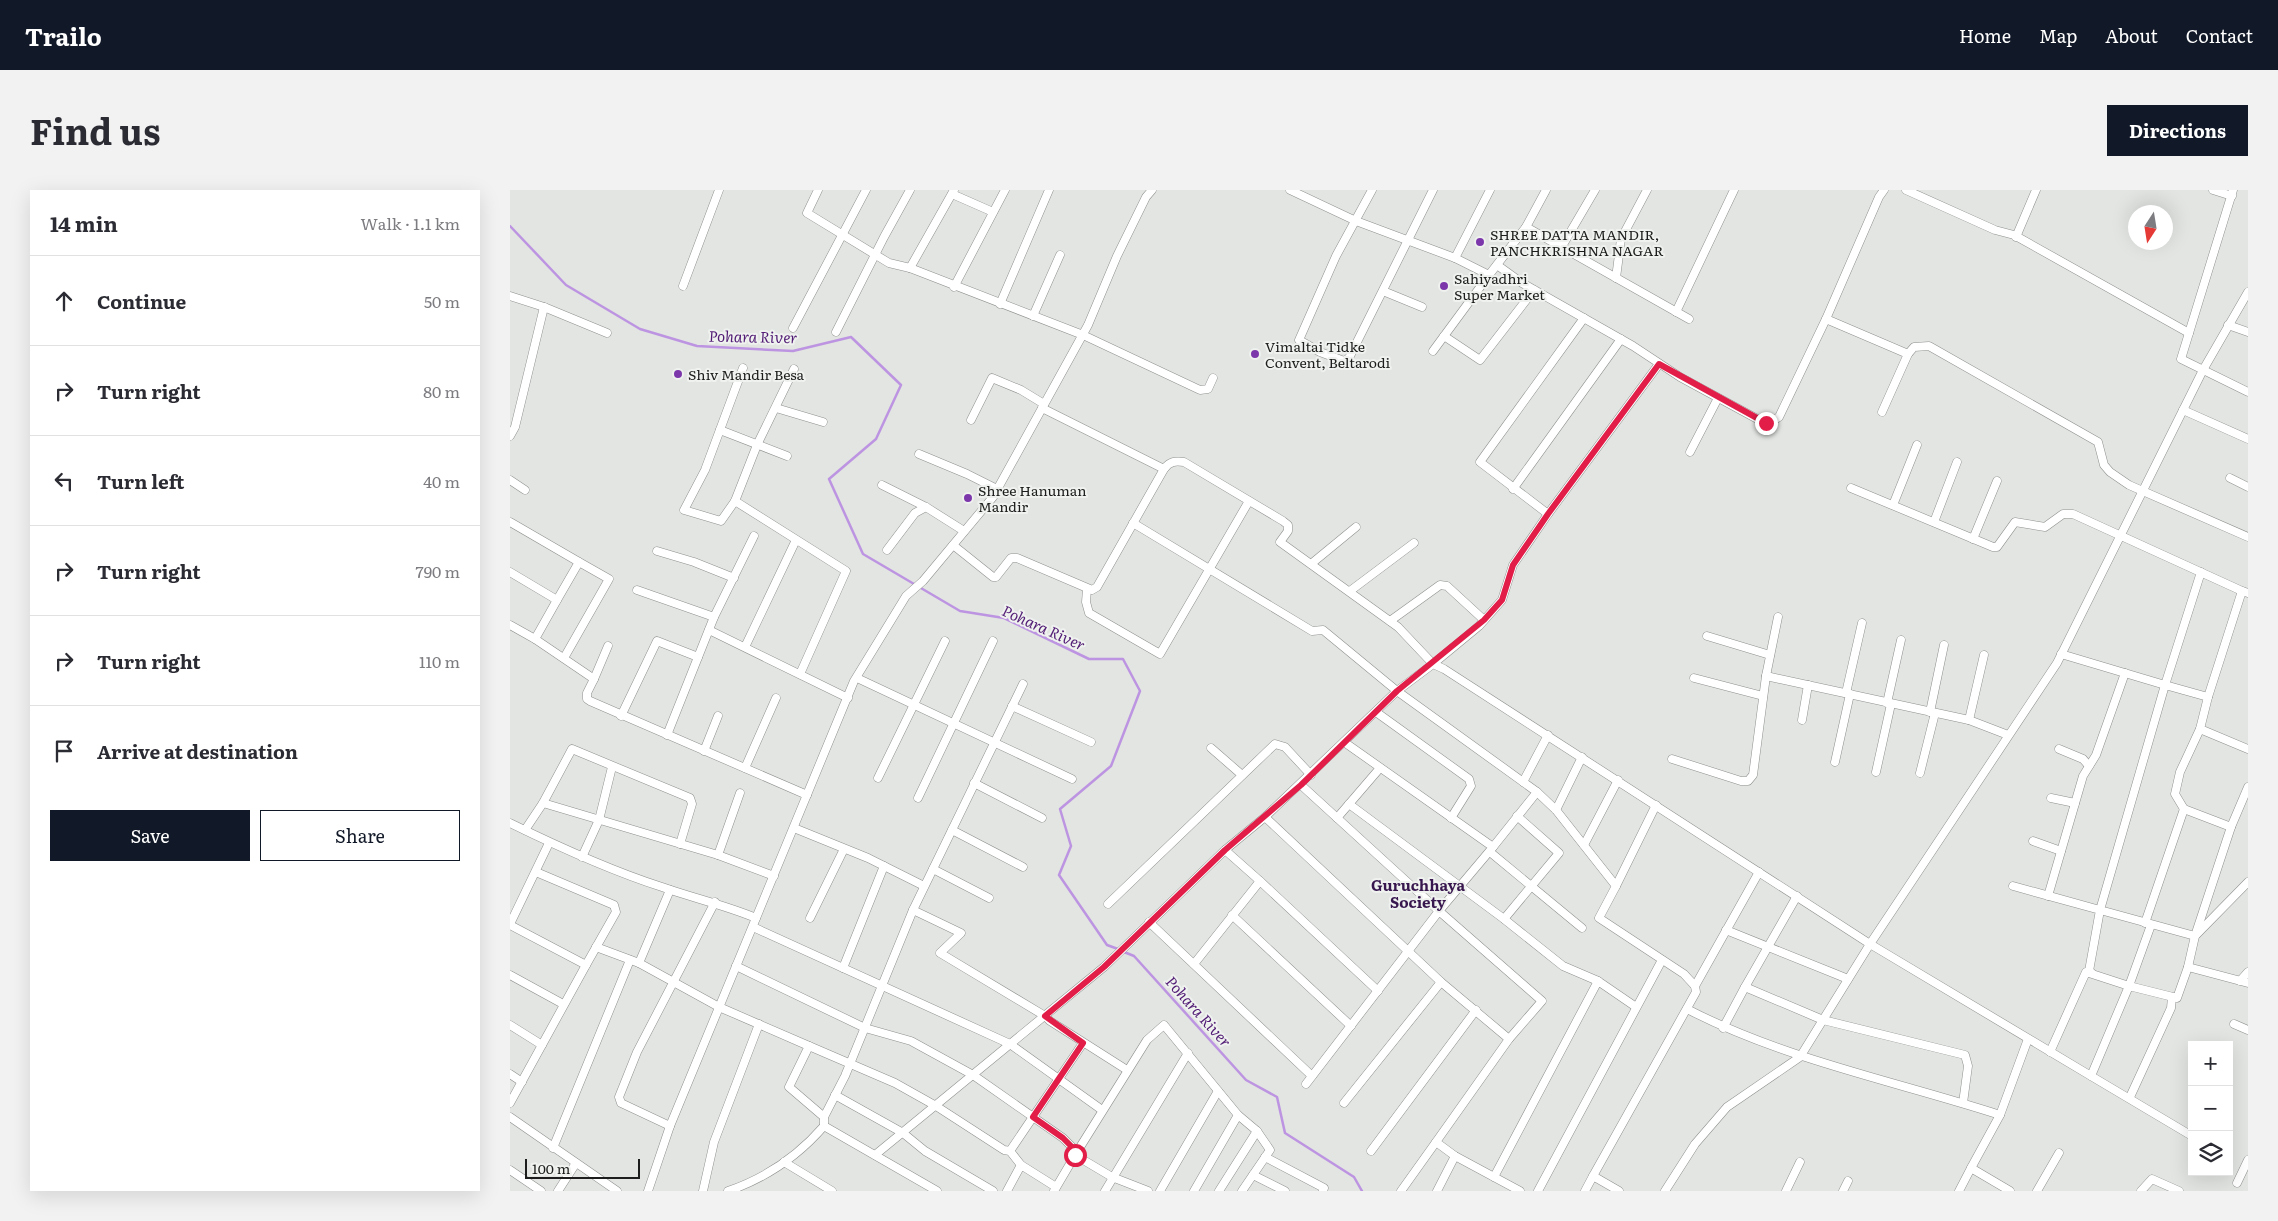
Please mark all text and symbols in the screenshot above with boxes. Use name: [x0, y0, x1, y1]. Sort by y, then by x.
text: Trailo: [25, 18, 102, 53]
text: Home: [1959, 22, 2011, 49]
text: Map: [2039, 22, 2077, 49]
text: About: [2105, 22, 2158, 49]
text: Contact: [2186, 22, 2253, 49]
text: Find us: [30, 104, 160, 156]
button: Directions: [2107, 105, 2248, 156]
north arrow: [2128, 205, 2173, 250]
text: 14 min: [50, 207, 118, 238]
text: Walk · 1.1 km: [361, 211, 460, 235]
place label: SHREE DATTA MANDIR, PANCHKRISHNA NAGAR: [1490, 224, 1664, 260]
marker: SHREE DATTA MANDIR, PANCHKRISHNA NAGAR: [1474, 236, 1486, 248]
place label: Sahiyadhri Super Market: [1454, 268, 1545, 304]
marker: Sahiyadhri Super Market: [1438, 280, 1450, 292]
icon: ahead: [50, 287, 78, 315]
text: Continue: [97, 287, 186, 315]
text: 50 m: [424, 289, 460, 313]
water label: Pohara River: [708, 324, 798, 348]
place label: Vimaltai Tidke Convent, Beltarodi: [1265, 336, 1391, 372]
marker: Vimaltai Tidke Convent, Beltarodi: [1249, 348, 1261, 360]
place label: Shiv Mandir Besa: [688, 364, 805, 384]
marker: Shiv Mandir Besa: [672, 368, 684, 380]
icon: right: [50, 377, 78, 405]
text: Turn right: [97, 377, 201, 405]
text: 80 m: [423, 379, 460, 403]
route end: [1755, 412, 1778, 435]
icon: left: [50, 467, 78, 495]
text: Turn left: [97, 467, 184, 495]
text: 40 m: [423, 469, 460, 493]
place label: Shree Hanuman Mandir: [978, 480, 1087, 516]
marker: Shree Hanuman Mandir: [962, 492, 974, 504]
icon: right: [50, 557, 78, 585]
text: Turn right: [97, 557, 201, 585]
text: 790 m: [416, 559, 460, 583]
water label: Pohara River: [999, 598, 1089, 656]
icon: right: [50, 647, 78, 675]
text: Turn right: [97, 647, 201, 675]
text: 110 m: [419, 649, 460, 673]
icon: arrive: [50, 737, 78, 765]
text: Arrive at destination: [97, 737, 298, 765]
button: Save: [50, 810, 250, 861]
button: Share: [260, 810, 460, 861]
district label: Guruchhaya Society: [1371, 873, 1465, 913]
water label: Pohara River: [1161, 970, 1237, 1052]
map controls: [2188, 1041, 2233, 1176]
button: +: [2188, 1041, 2233, 1086]
button: −: [2188, 1086, 2233, 1131]
button: layers: [2188, 1131, 2233, 1176]
route start: [1064, 1144, 1087, 1167]
scale bar: [525, 1156, 640, 1179]
text: 100 m: [532, 1158, 570, 1178]

